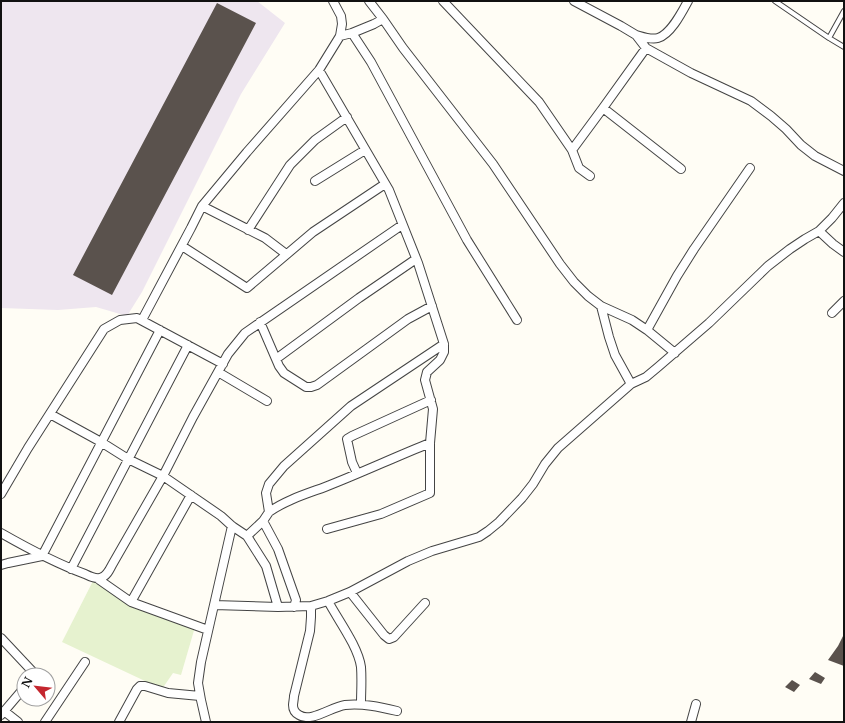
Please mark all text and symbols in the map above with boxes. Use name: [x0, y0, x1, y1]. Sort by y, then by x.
north arrow: [16, 667, 56, 707]
text: N: [19, 674, 36, 690]

